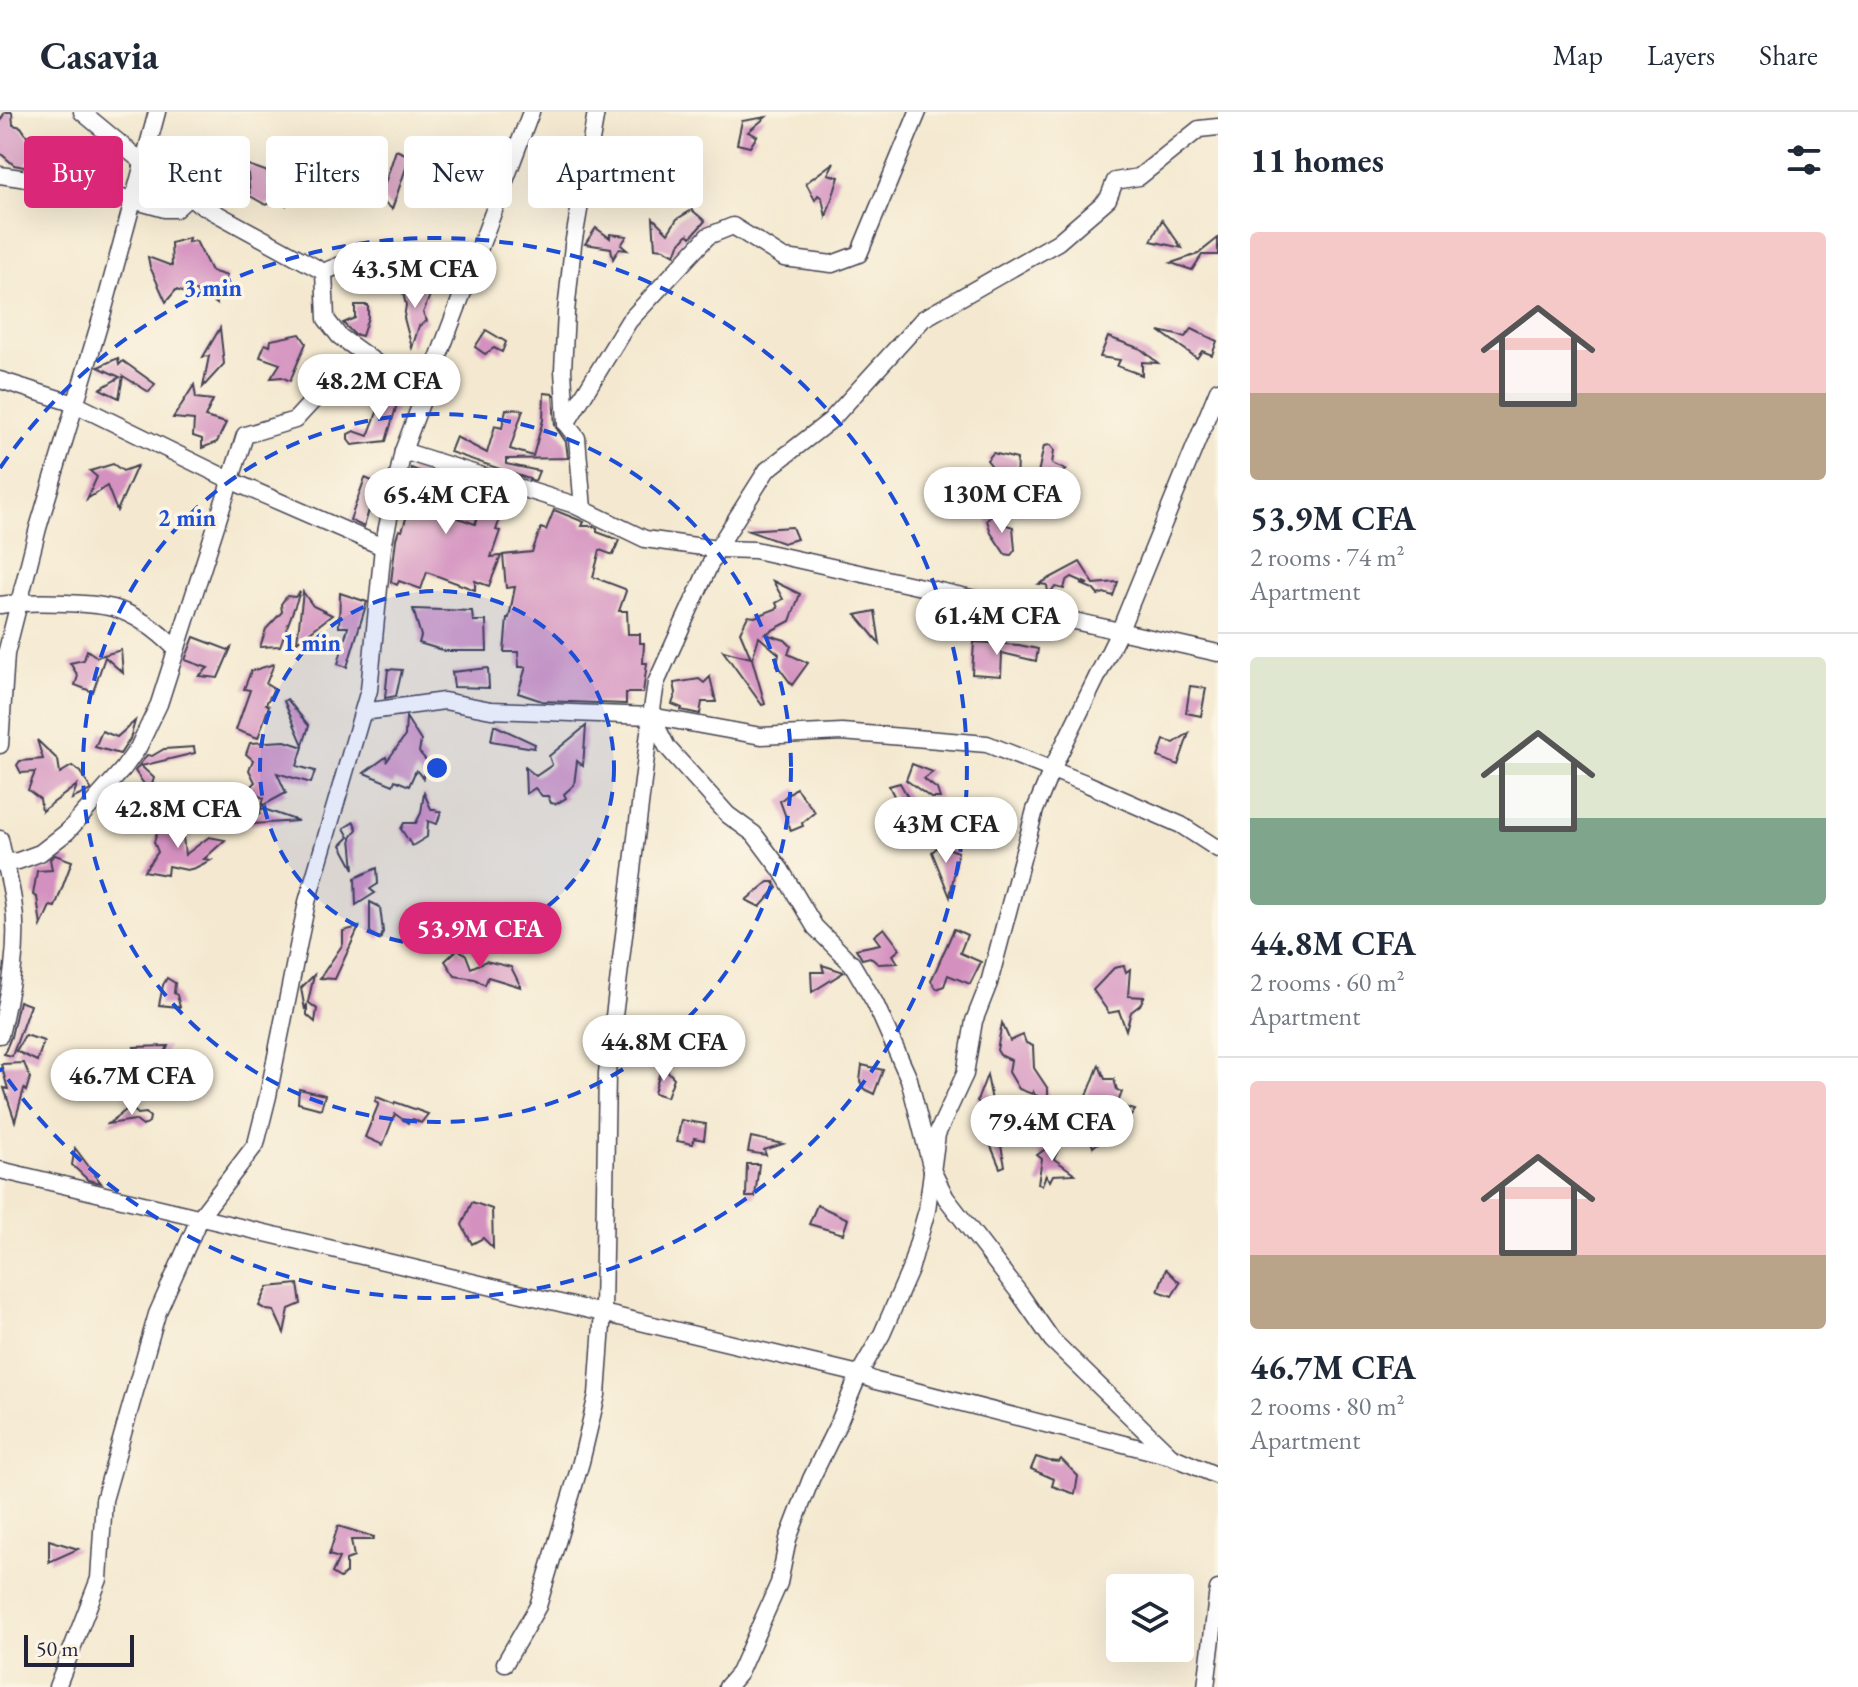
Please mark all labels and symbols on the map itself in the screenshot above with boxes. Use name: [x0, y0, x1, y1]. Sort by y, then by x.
pin: 43.5M CFA: [323, 242, 507, 310]
text: 3 min: [184, 272, 243, 303]
pin: 48.2M CFA: [287, 354, 471, 422]
pin: 130M CFA: [919, 467, 1085, 535]
pin: 65.4M CFA: [354, 468, 538, 536]
text: 2 min: [158, 502, 217, 533]
pin: 61.4M CFA: [905, 589, 1089, 657]
text: 1 min: [283, 627, 342, 658]
centre of rings: [423, 754, 451, 782]
pin: 42.8M CFA: [86, 782, 270, 850]
pin: 43M CFA: [872, 797, 1020, 865]
pin: 53.9M CFA: [388, 902, 572, 970]
pin: 44.8M CFA: [572, 1015, 756, 1083]
pin: 46.7M CFA: [40, 1049, 224, 1117]
pin: 79.4M CFA: [960, 1095, 1144, 1163]
scale bar: [24, 1631, 134, 1667]

